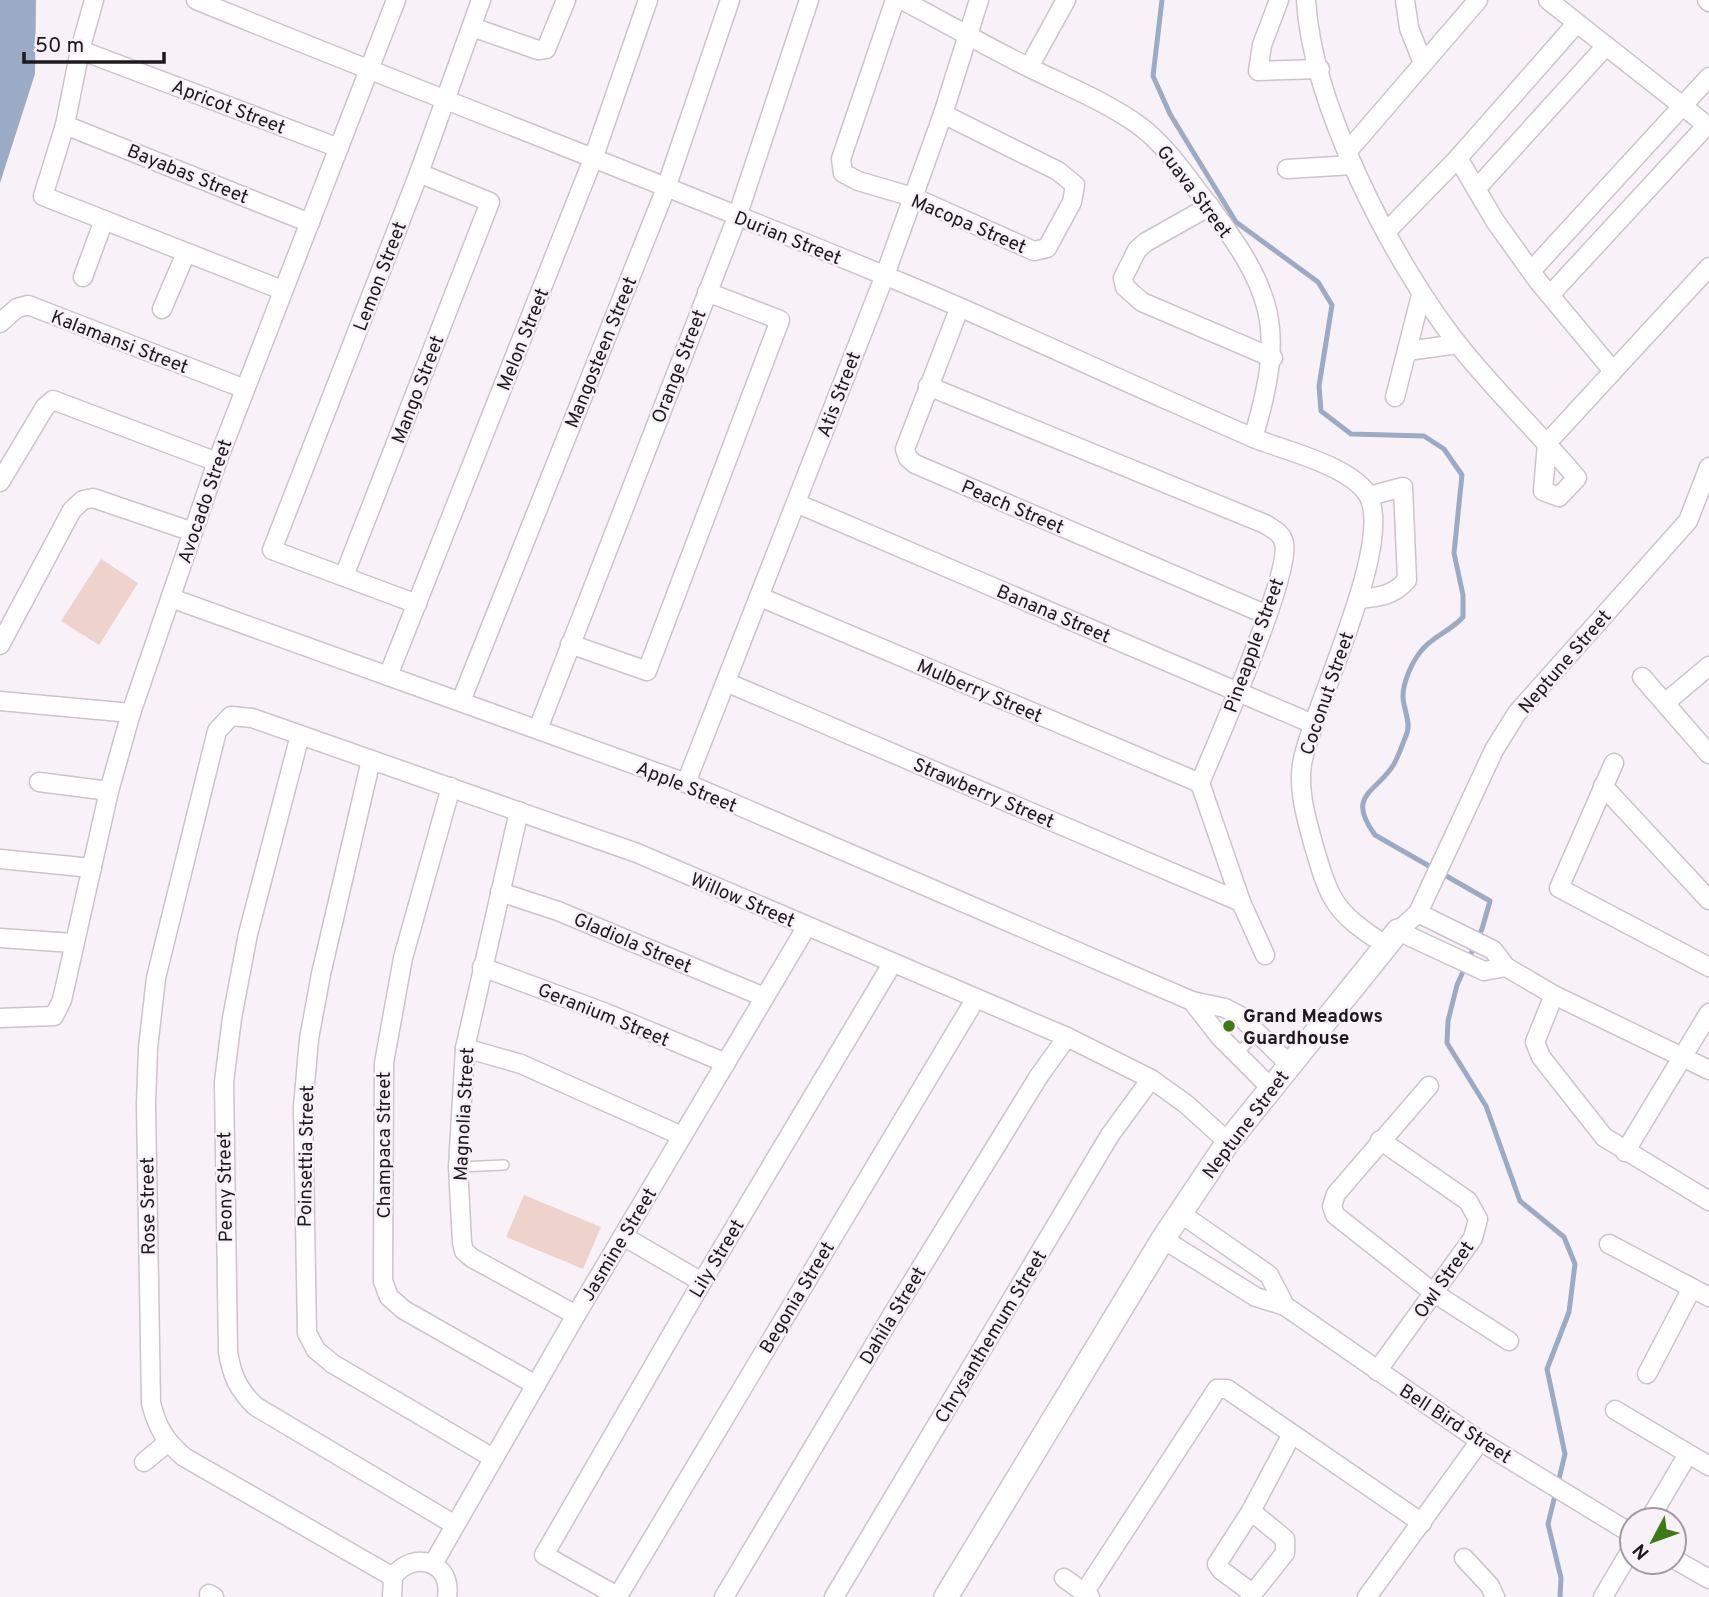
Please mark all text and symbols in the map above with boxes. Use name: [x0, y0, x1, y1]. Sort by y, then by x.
scale bar: [24, 21, 164, 65]
text: 50 m: [35, 33, 84, 60]
street label: Apricot Street: [168, 75, 288, 141]
street label: Bayabas Street: [123, 140, 251, 210]
street label: Guava Street: [1151, 141, 1236, 243]
street label: Macopa Street: [907, 190, 1029, 260]
street label: Durian Street: [730, 206, 844, 271]
street label: Lemon Street: [349, 219, 413, 335]
street label: Mangosteen Street: [561, 274, 643, 432]
street label: Melon Street: [492, 285, 555, 395]
street label: Kalamansi Street: [47, 306, 191, 380]
street label: Orange Street: [647, 307, 713, 427]
street label: Mango Street: [387, 332, 450, 447]
street label: Atis Street: [813, 348, 867, 441]
street label: Avocado Street: [173, 436, 238, 567]
street label: Peach Street: [957, 475, 1067, 540]
street label: Pineapple Street: [1219, 575, 1290, 716]
street label: Banana Street: [993, 580, 1114, 650]
street label: Neptune Street: [1514, 605, 1617, 719]
street label: Coconut Street: [1296, 629, 1360, 758]
street label: Mulberry Street: [913, 655, 1046, 729]
street label: Strawberry Street: [909, 753, 1057, 834]
street label: Apple Street: [632, 757, 740, 819]
street label: Willow Street: [686, 868, 798, 934]
street label: Gladiola Street: [569, 908, 695, 980]
street label: Geranium Street: [534, 979, 673, 1053]
place label: Grand Meadows Guardhouse: [1243, 1005, 1383, 1051]
marker: Grand Meadows Guardhouse: [1221, 1018, 1237, 1034]
street label: Magnolia Street: [450, 1047, 480, 1182]
street label: Neptune Street: [1198, 1066, 1295, 1184]
street label: Champaca Street: [373, 1071, 397, 1219]
street label: Poinsettia Street: [294, 1085, 320, 1227]
street label: Peony Street: [213, 1131, 239, 1242]
street label: Rose Street: [136, 1157, 162, 1255]
street label: Jasmine Street: [576, 1184, 663, 1306]
street label: Lily Street: [685, 1215, 750, 1303]
street label: Owl Street: [1409, 1237, 1480, 1323]
street label: Begonia Street: [755, 1238, 841, 1358]
street label: Chrysanthemum Street: [930, 1246, 1053, 1428]
street label: Dahila Street: [855, 1263, 932, 1369]
street label: Bell Bird Street: [1394, 1380, 1516, 1470]
north arrow: [1618, 1506, 1688, 1576]
text: N: [1628, 1538, 1655, 1564]

